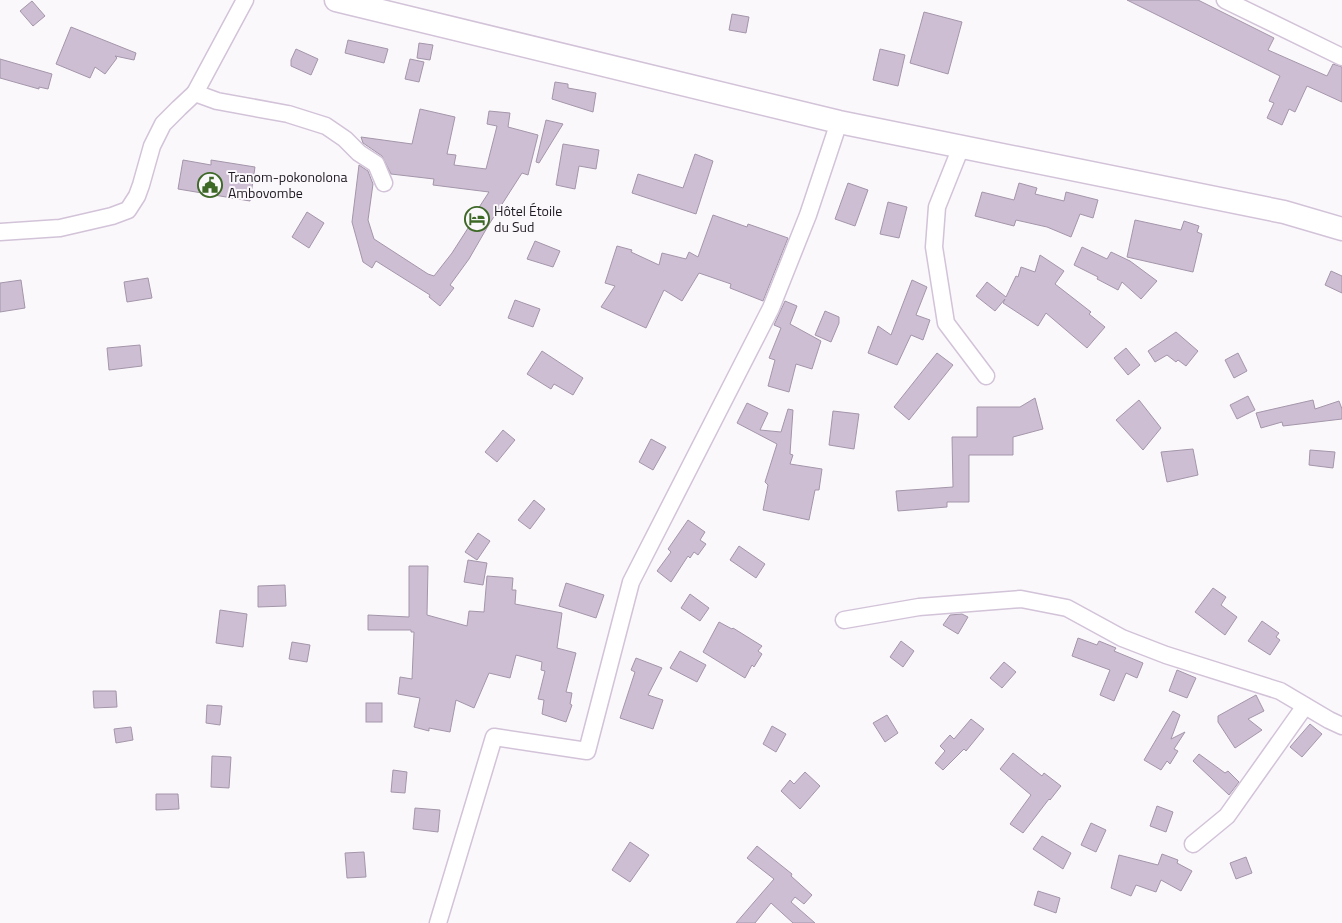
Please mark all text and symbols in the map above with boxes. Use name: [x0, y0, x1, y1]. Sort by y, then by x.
place label: Tranom-pokonolona Ambovombe: [228, 166, 348, 203]
public building icon: Tranom-pokonolona Ambovombe: [197, 172, 223, 198]
place label: Hôtel Étoile du Sud: [494, 200, 562, 237]
hotel icon: Hôtel Étoile du Sud: [464, 206, 490, 232]

